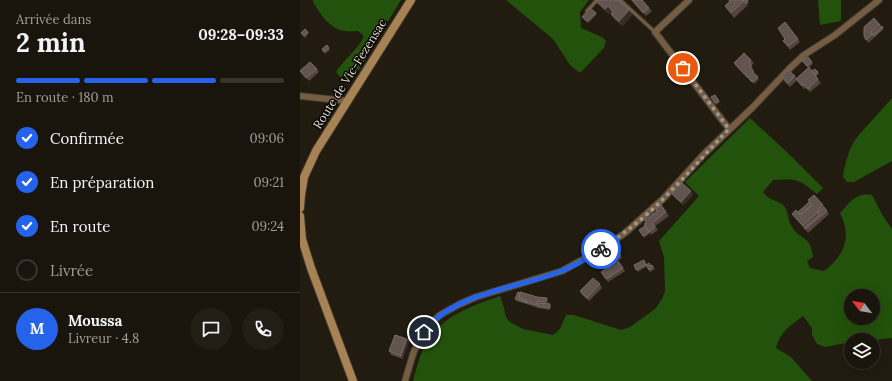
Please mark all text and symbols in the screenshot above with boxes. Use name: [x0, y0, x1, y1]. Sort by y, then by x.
text: Arrivée dans: [16, 11, 91, 28]
street label: Route de Vic-Fezensac: [310, 16, 390, 131]
text: 09:28–09:33: [198, 25, 284, 44]
text: 2 min: [16, 26, 86, 59]
pin: [666, 51, 700, 85]
icon: bag: [672, 57, 694, 79]
text: En route · 180 m: [16, 89, 114, 106]
icon: check: [16, 127, 38, 149]
text: Confirmée: [50, 129, 124, 148]
text: 09:06: [250, 130, 284, 147]
icon: check: [16, 171, 38, 193]
text: En préparation: [50, 173, 154, 192]
text: 09:21: [253, 174, 284, 191]
icon: check: [16, 215, 38, 237]
text: En route: [50, 217, 110, 236]
text: 09:24: [251, 218, 284, 235]
courier: [581, 229, 621, 269]
icon: bike: [590, 238, 612, 260]
text: Livrée: [50, 261, 93, 280]
north arrow: [844, 289, 880, 325]
map controls: [844, 289, 880, 369]
button: chat: [190, 308, 232, 350]
button: phone: [242, 308, 284, 350]
text: Moussa: [68, 311, 122, 330]
pin: [407, 315, 441, 349]
text: M: [30, 319, 44, 338]
icon: home: [413, 321, 435, 343]
text: Livreur · 4.8: [68, 330, 139, 347]
button: layers: [844, 333, 880, 369]

